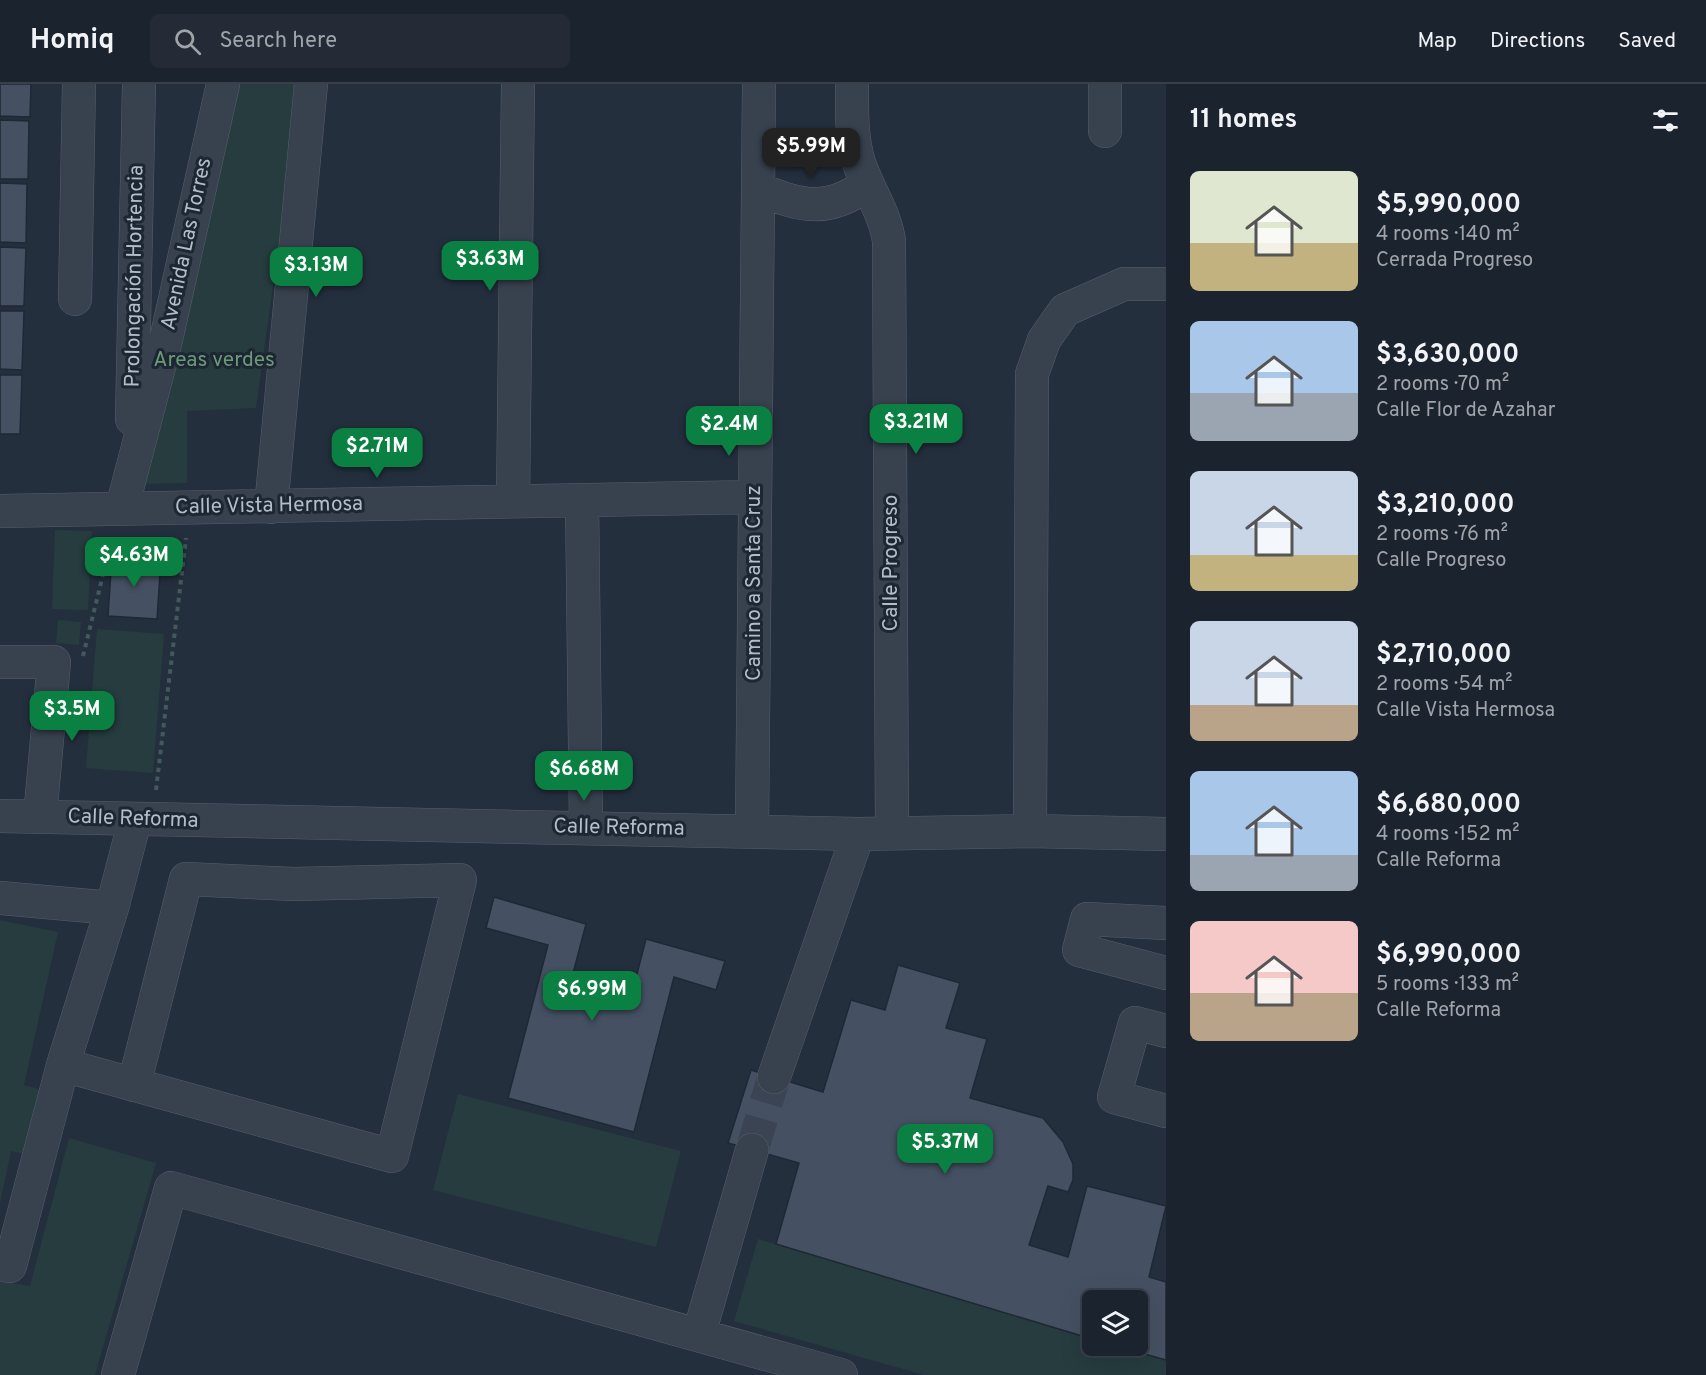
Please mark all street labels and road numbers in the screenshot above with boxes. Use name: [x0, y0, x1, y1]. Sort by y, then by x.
street label: Avenida Las Torres: [156, 155, 218, 333]
street label: Prolongación Hortencia: [120, 164, 150, 388]
street label: Camino a Santa Cruz: [741, 485, 768, 681]
street label: Calle Vista Hermosa: [175, 491, 363, 521]
street label: Calle Progreso: [878, 495, 905, 631]
street label: Calle Reforma: [67, 803, 199, 835]
street label: Calle Reforma: [553, 813, 685, 843]

